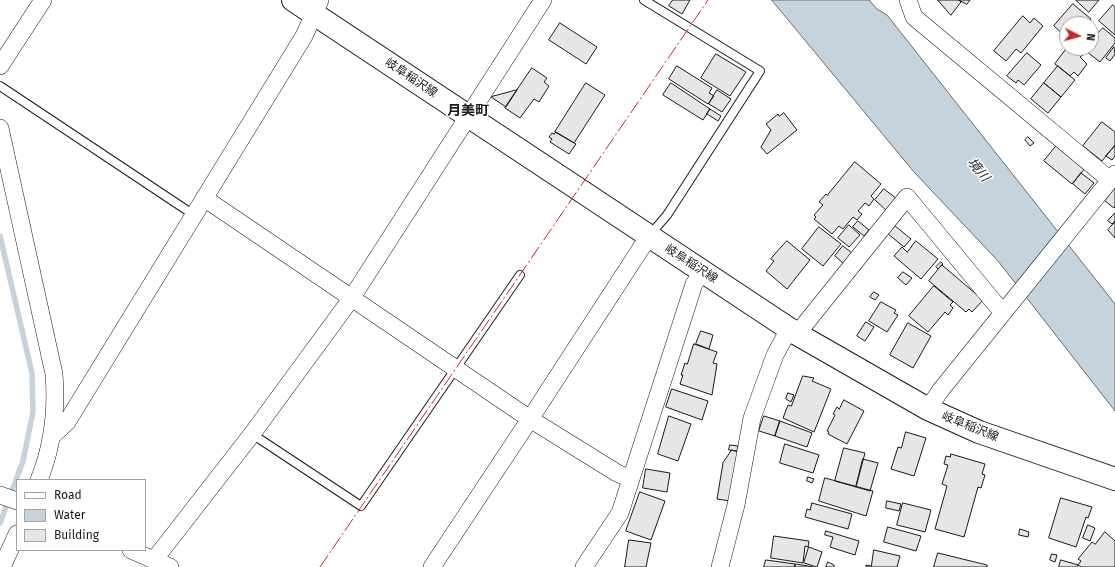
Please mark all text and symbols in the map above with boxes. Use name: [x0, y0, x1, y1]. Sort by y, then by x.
north arrow: [1059, 16, 1099, 56]
text: N: [1084, 33, 1097, 42]
street label: 岐阜稲沢線: [382, 55, 440, 101]
district label: 月美町: [447, 103, 489, 119]
water label: 境川: [964, 155, 992, 185]
street label: 岐阜稲沢線: [662, 242, 720, 286]
street label: 岐阜稲沢線: [939, 409, 1001, 445]
legend: [16, 479, 146, 551]
text: Road: [54, 488, 82, 502]
text: Water: [54, 508, 85, 522]
text: Building: [54, 528, 99, 542]

